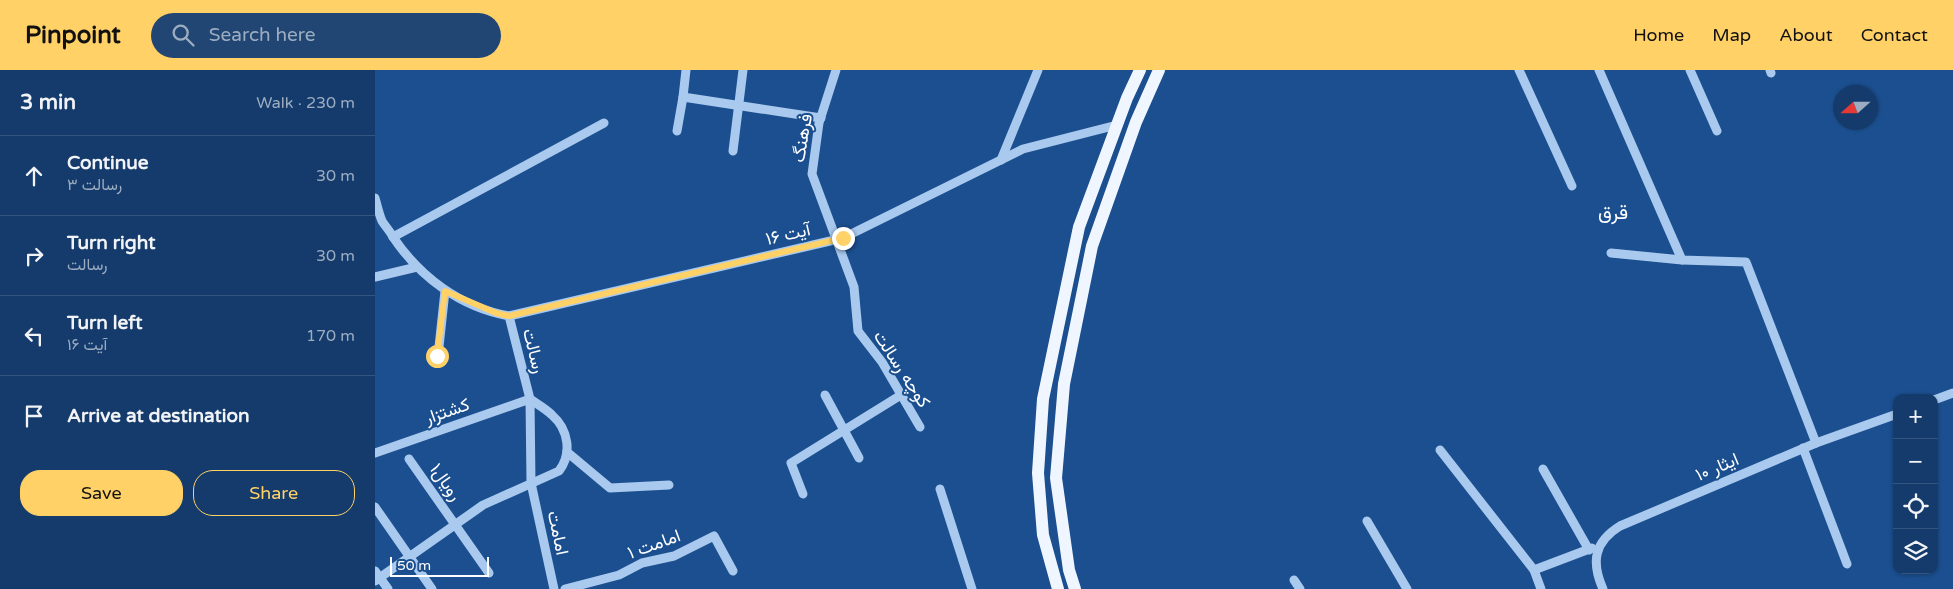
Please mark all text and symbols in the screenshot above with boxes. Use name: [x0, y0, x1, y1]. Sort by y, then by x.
search box: [151, 13, 501, 58]
text: Pinpoint: [25, 21, 121, 50]
icon: search: [169, 21, 197, 49]
text: Search here: [209, 24, 316, 46]
text: Home: [1633, 24, 1684, 46]
text: Map: [1712, 24, 1751, 46]
text: About: [1779, 24, 1833, 46]
text: Contact: [1861, 24, 1928, 46]
north arrow: [1833, 85, 1878, 130]
text: 3 min: [20, 90, 76, 115]
text: Walk · 230 m: [256, 93, 355, 113]
street label: فرهنگ: [787, 112, 817, 164]
text: Continue: [67, 152, 149, 174]
icon: ahead: [20, 162, 48, 190]
text: 30 m: [316, 166, 355, 186]
text: رسالت ۳: [67, 175, 122, 195]
district label: قرق: [1598, 201, 1628, 225]
street label: آیت ۱۶: [764, 218, 814, 250]
route end: [832, 227, 855, 250]
text: Turn right: [67, 232, 155, 254]
icon: right: [20, 242, 48, 270]
text: 30 m: [316, 246, 355, 266]
text: رسالت: [67, 255, 108, 275]
text: Turn left: [67, 312, 143, 334]
icon: left: [20, 322, 48, 350]
text: 170 m: [306, 326, 355, 346]
street label: رسالت: [518, 326, 550, 376]
street label: کوچه رسالت: [868, 326, 935, 412]
text: آیت ۱۶: [67, 335, 107, 355]
route start: [426, 345, 449, 368]
street label: کشتزار: [421, 393, 472, 429]
map controls: [1893, 394, 1938, 574]
button: +: [1893, 394, 1938, 439]
icon: arrive: [20, 402, 48, 430]
text: Arrive at destination: [67, 405, 250, 427]
button: −: [1893, 439, 1938, 484]
street label: ایثار ۱۰: [1692, 448, 1742, 486]
street label: رویال۱: [425, 459, 467, 505]
button: Save: [20, 470, 183, 516]
button: Share: [193, 470, 355, 516]
button: locate: [1893, 484, 1938, 529]
street label: امامت: [543, 509, 573, 557]
street label: امامت ۱: [625, 524, 683, 564]
button: layers: [1893, 529, 1938, 574]
scale bar: [390, 554, 489, 577]
text: 50 m: [397, 557, 431, 574]

